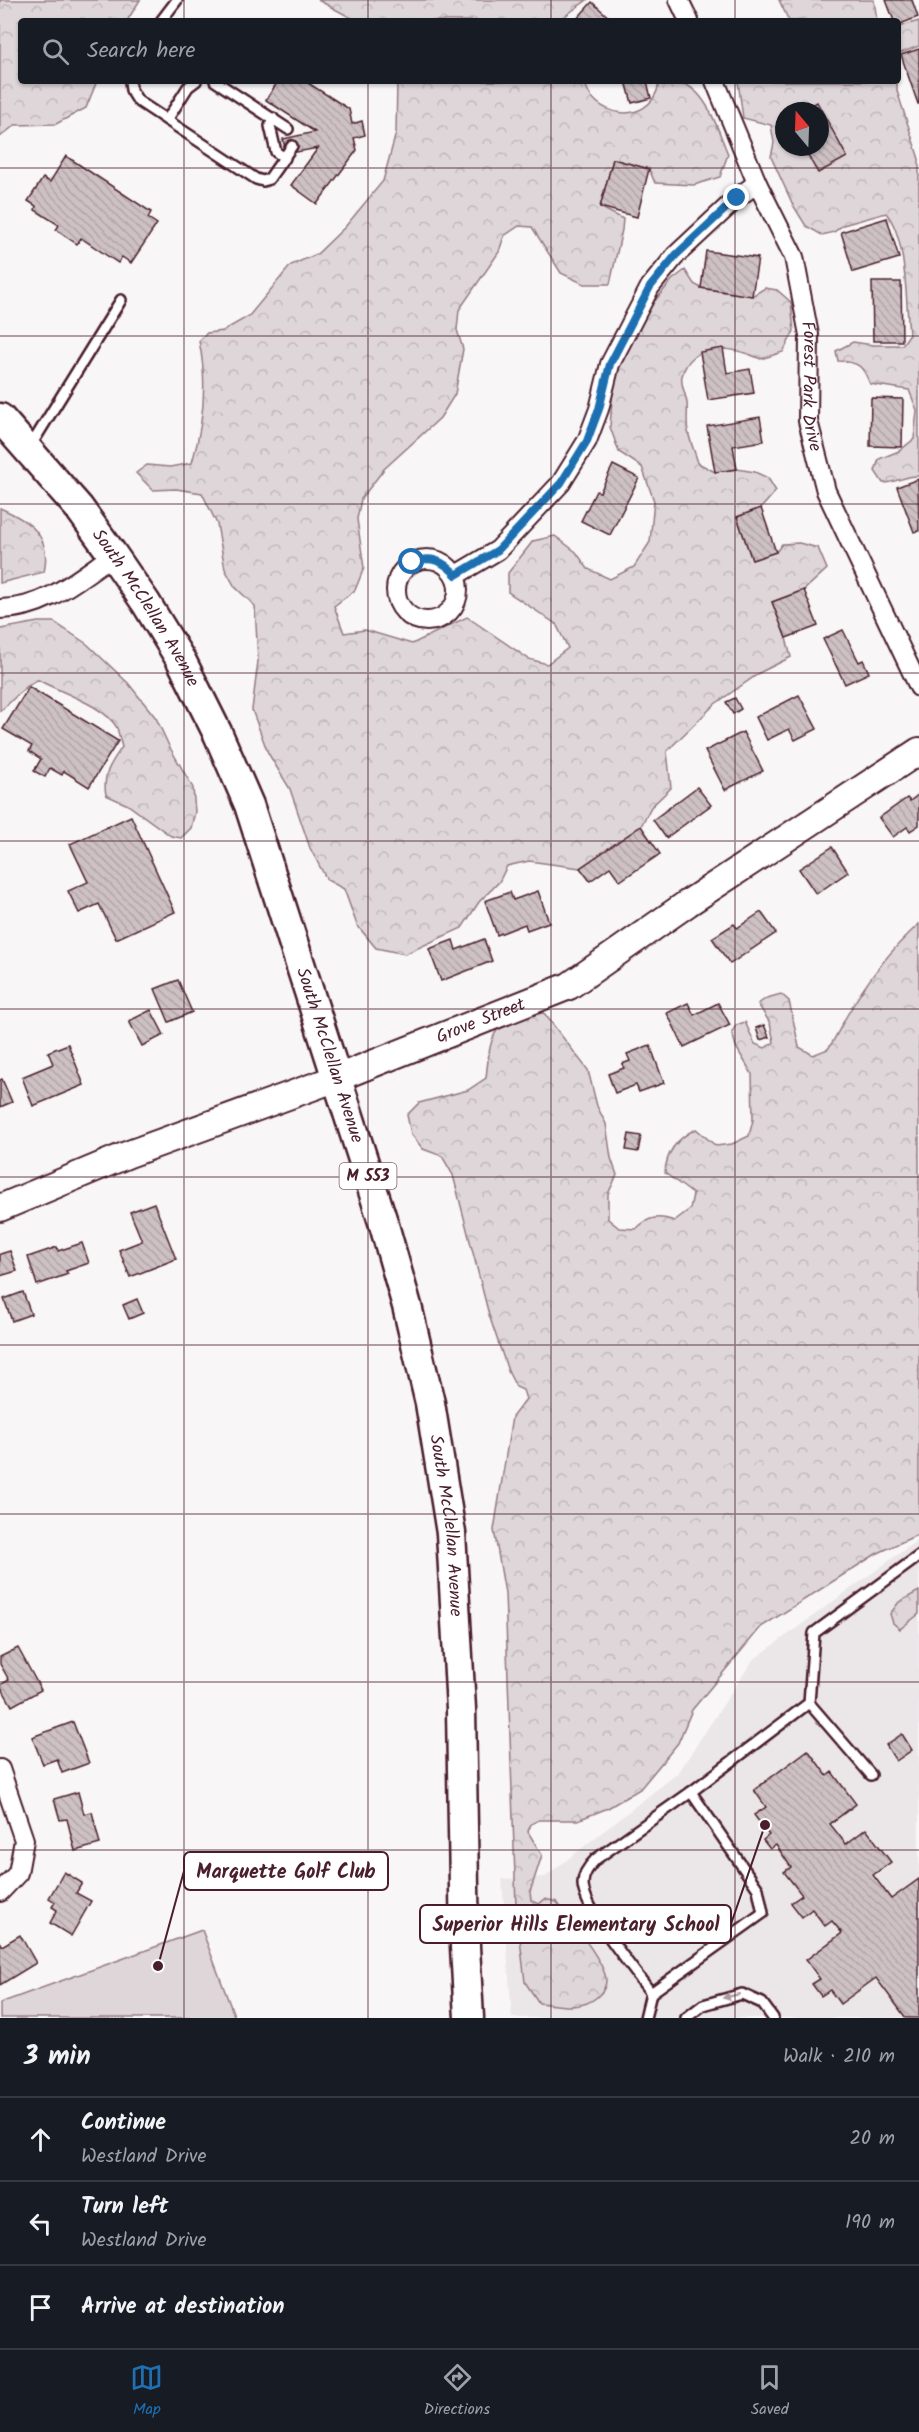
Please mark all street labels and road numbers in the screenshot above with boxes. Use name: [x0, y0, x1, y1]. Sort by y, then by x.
street label: Forest Park Drive: [792, 319, 830, 455]
street label: South McClellan Avenue: [84, 523, 207, 692]
street label: South McClellan Avenue: [288, 964, 371, 1147]
street label: Grove Street: [432, 990, 531, 1052]
road number: M 553: [340, 1163, 397, 1189]
street label: South McClellan Avenue: [421, 1433, 470, 1617]

